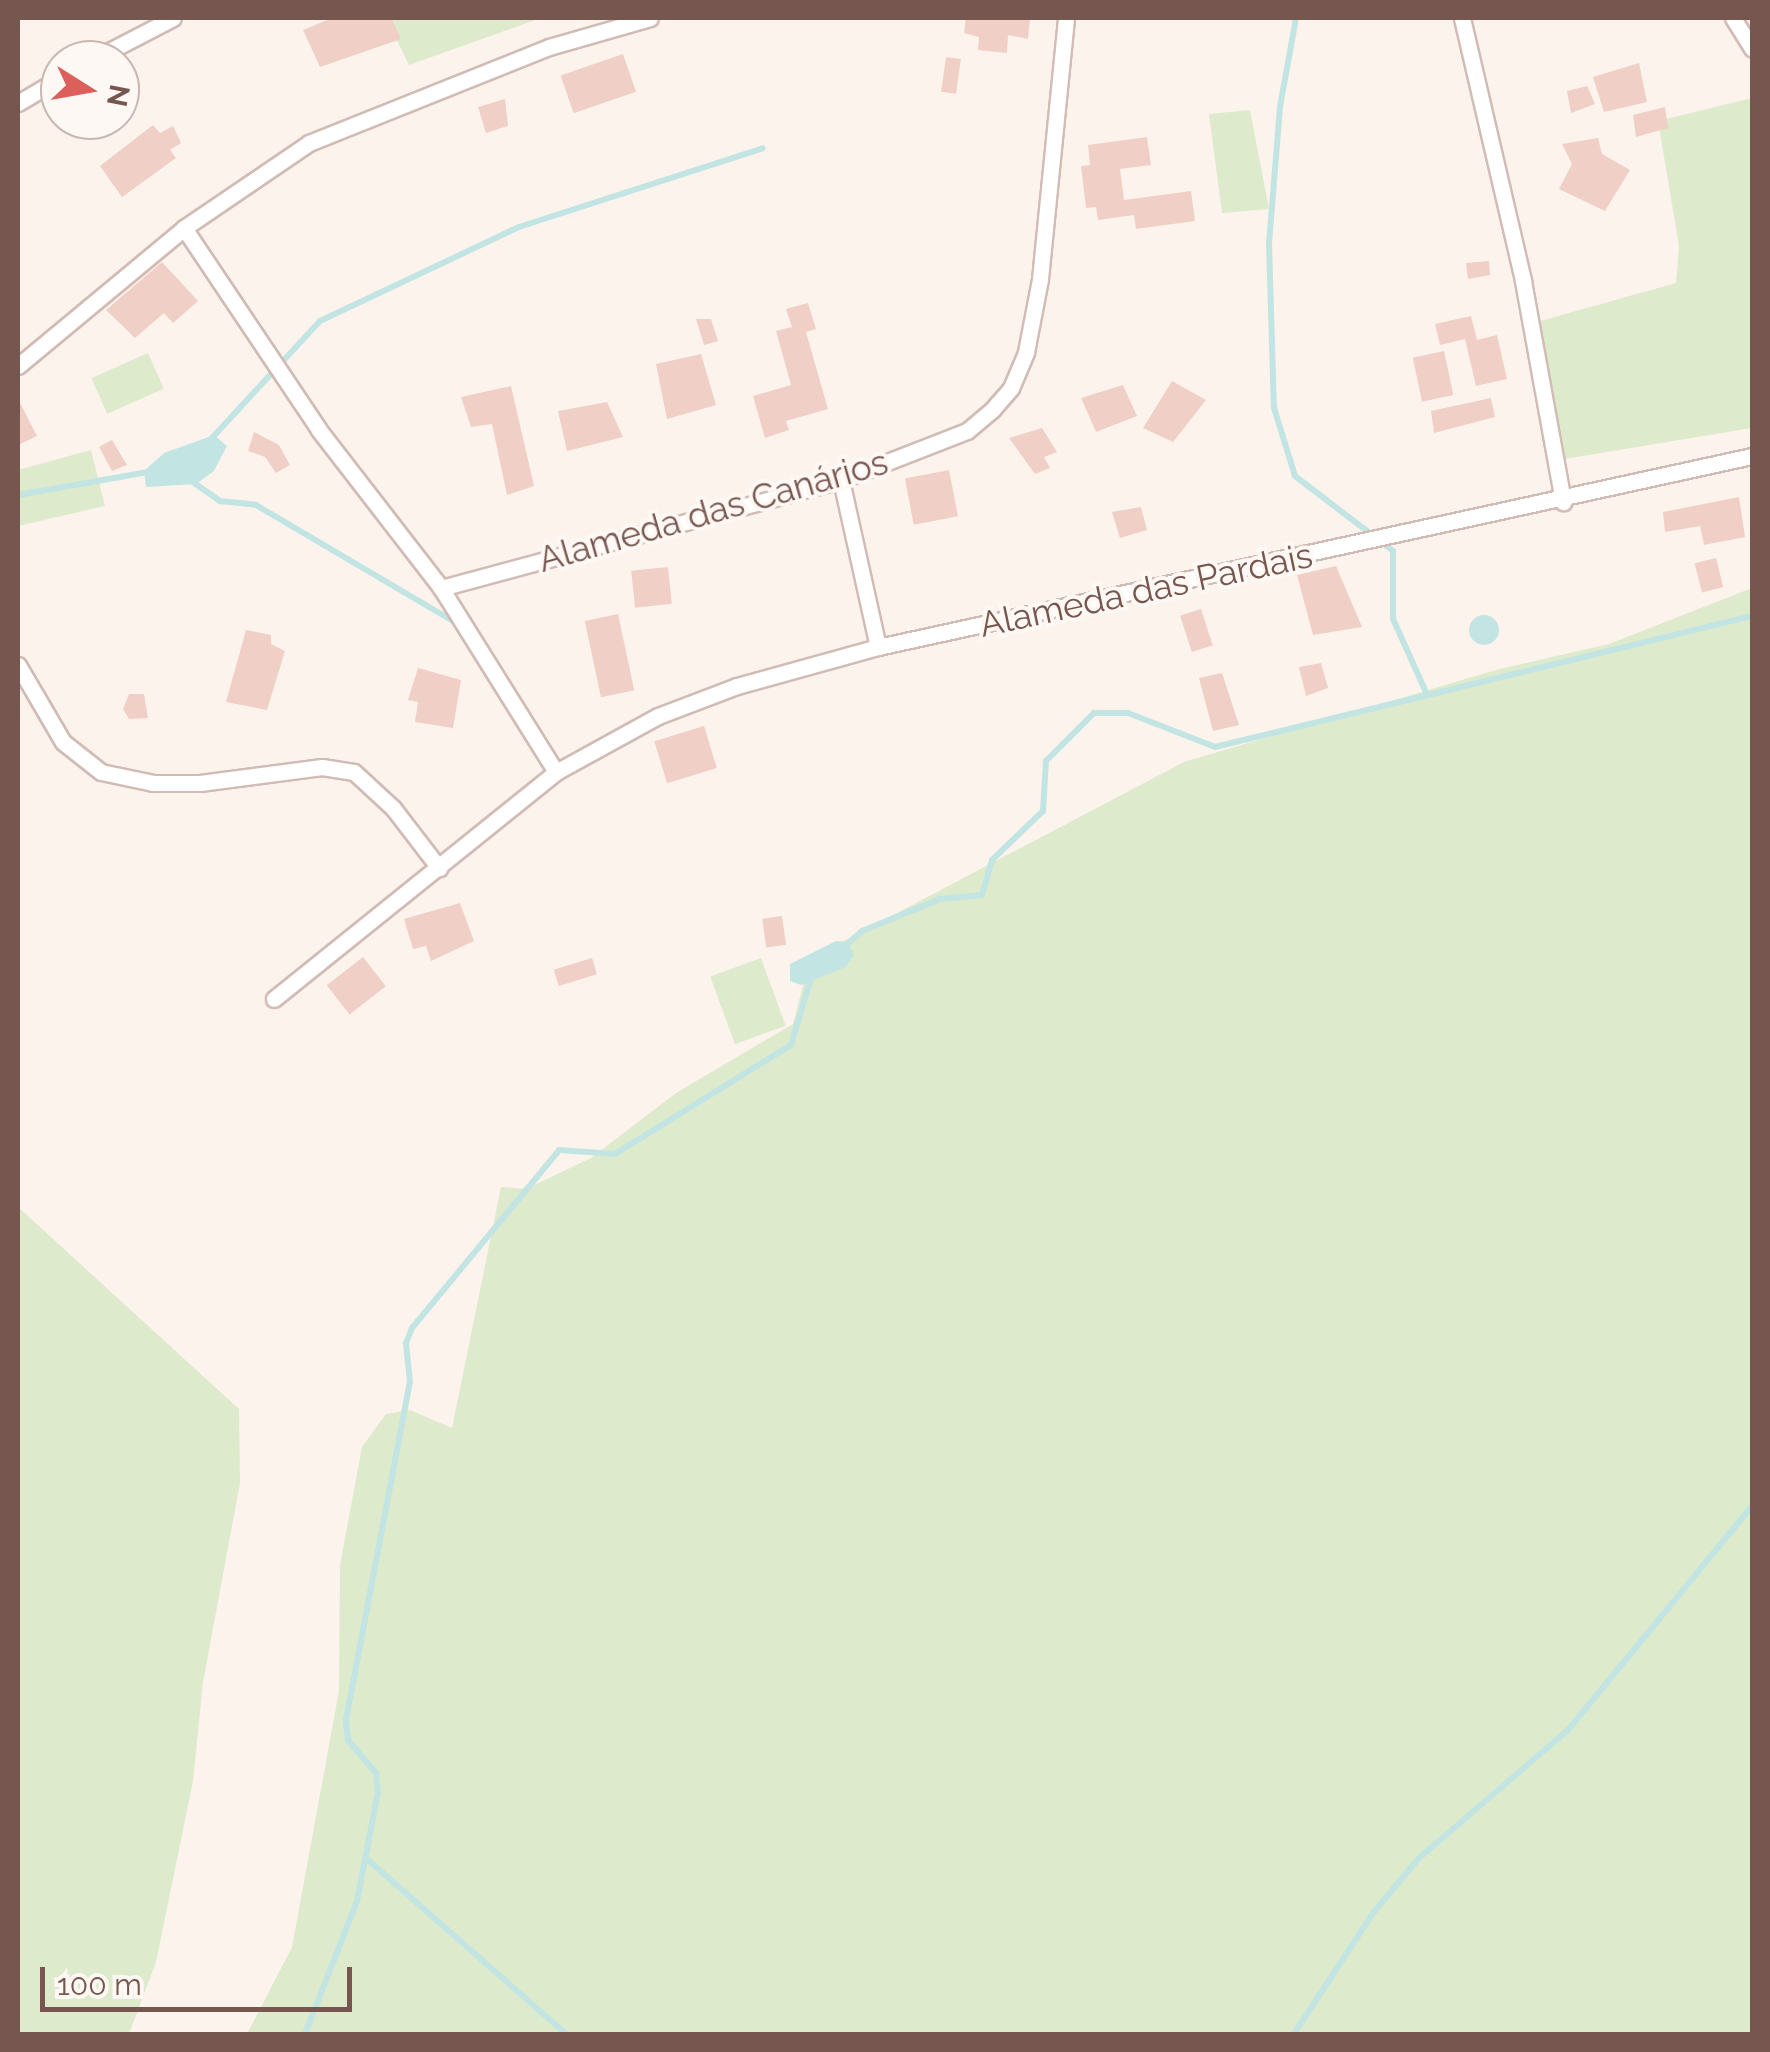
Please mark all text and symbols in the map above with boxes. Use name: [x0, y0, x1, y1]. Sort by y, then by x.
north arrow: [40, 40, 140, 140]
text: N: [100, 82, 136, 109]
street label: Alameda das Canários: [533, 441, 893, 581]
street label: Alameda das Pardais: [976, 534, 1316, 646]
scale bar: [45, 1947, 358, 2009]
text: 100 m: [57, 1967, 142, 2002]

